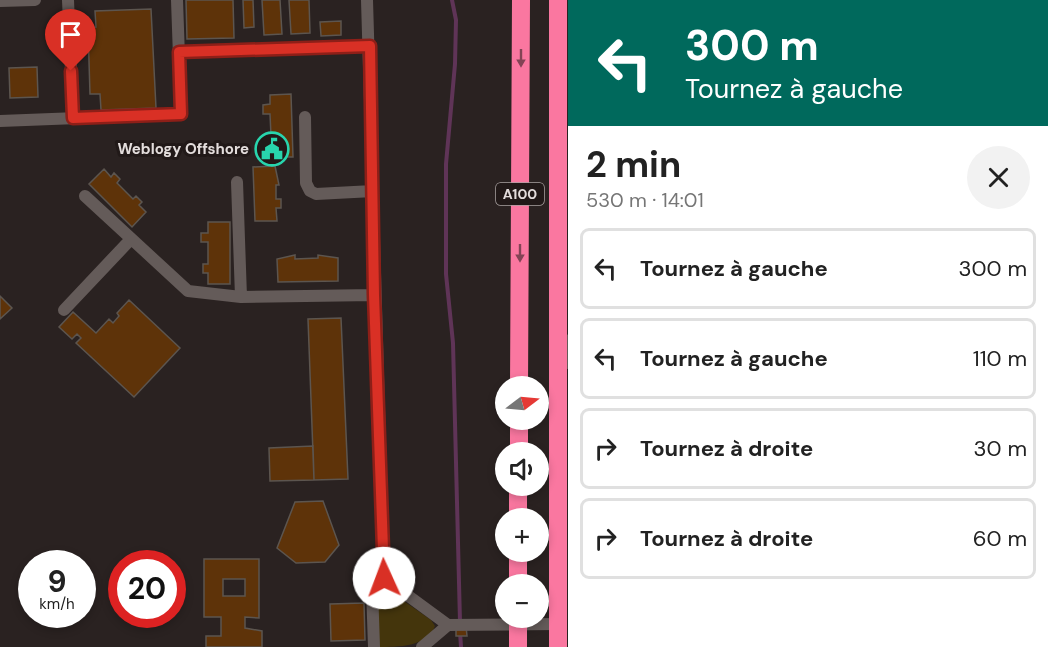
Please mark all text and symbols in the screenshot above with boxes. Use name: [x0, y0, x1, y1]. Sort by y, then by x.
pin: [45, 9, 96, 71]
icon: arrive: [54, 18, 87, 51]
text: 300 m: [685, 18, 819, 73]
icon: left: [586, 24, 664, 102]
one-way arrow: [516, 49, 526, 68]
text: Tournez à gauche: [685, 71, 903, 106]
public building icon: Weblogy Offshore: [254, 131, 290, 167]
place label: Weblogy Offshore: [117, 139, 249, 159]
text: 2 min: [586, 141, 681, 188]
button: close: [967, 146, 1030, 209]
road number: A100: [496, 183, 544, 205]
text: 530 m · 14:01: [586, 187, 704, 213]
one-way arrow: [515, 244, 525, 263]
icon: left: [589, 252, 622, 285]
text: Tournez à gauche: [640, 254, 828, 283]
text: 300 m: [958, 254, 1027, 283]
icon: left: [589, 342, 622, 375]
text: Tournez à gauche: [640, 344, 828, 373]
text: 110 m: [973, 344, 1027, 373]
north arrow: [495, 376, 549, 430]
map controls: [495, 376, 549, 628]
icon: right: [589, 432, 622, 465]
text: Tournez à droite: [640, 434, 813, 463]
text: 30 m: [973, 434, 1027, 463]
button: sound: [495, 442, 549, 496]
button: +: [495, 508, 549, 562]
icon: right: [589, 522, 622, 555]
text: Tournez à droite: [640, 524, 813, 553]
text: 60 m: [973, 524, 1027, 553]
position arrow: [352, 546, 416, 610]
speed limit sign: 20: [108, 550, 186, 628]
text: 9: [47, 562, 67, 601]
button: −: [495, 574, 549, 628]
text: km/h: [39, 594, 75, 614]

